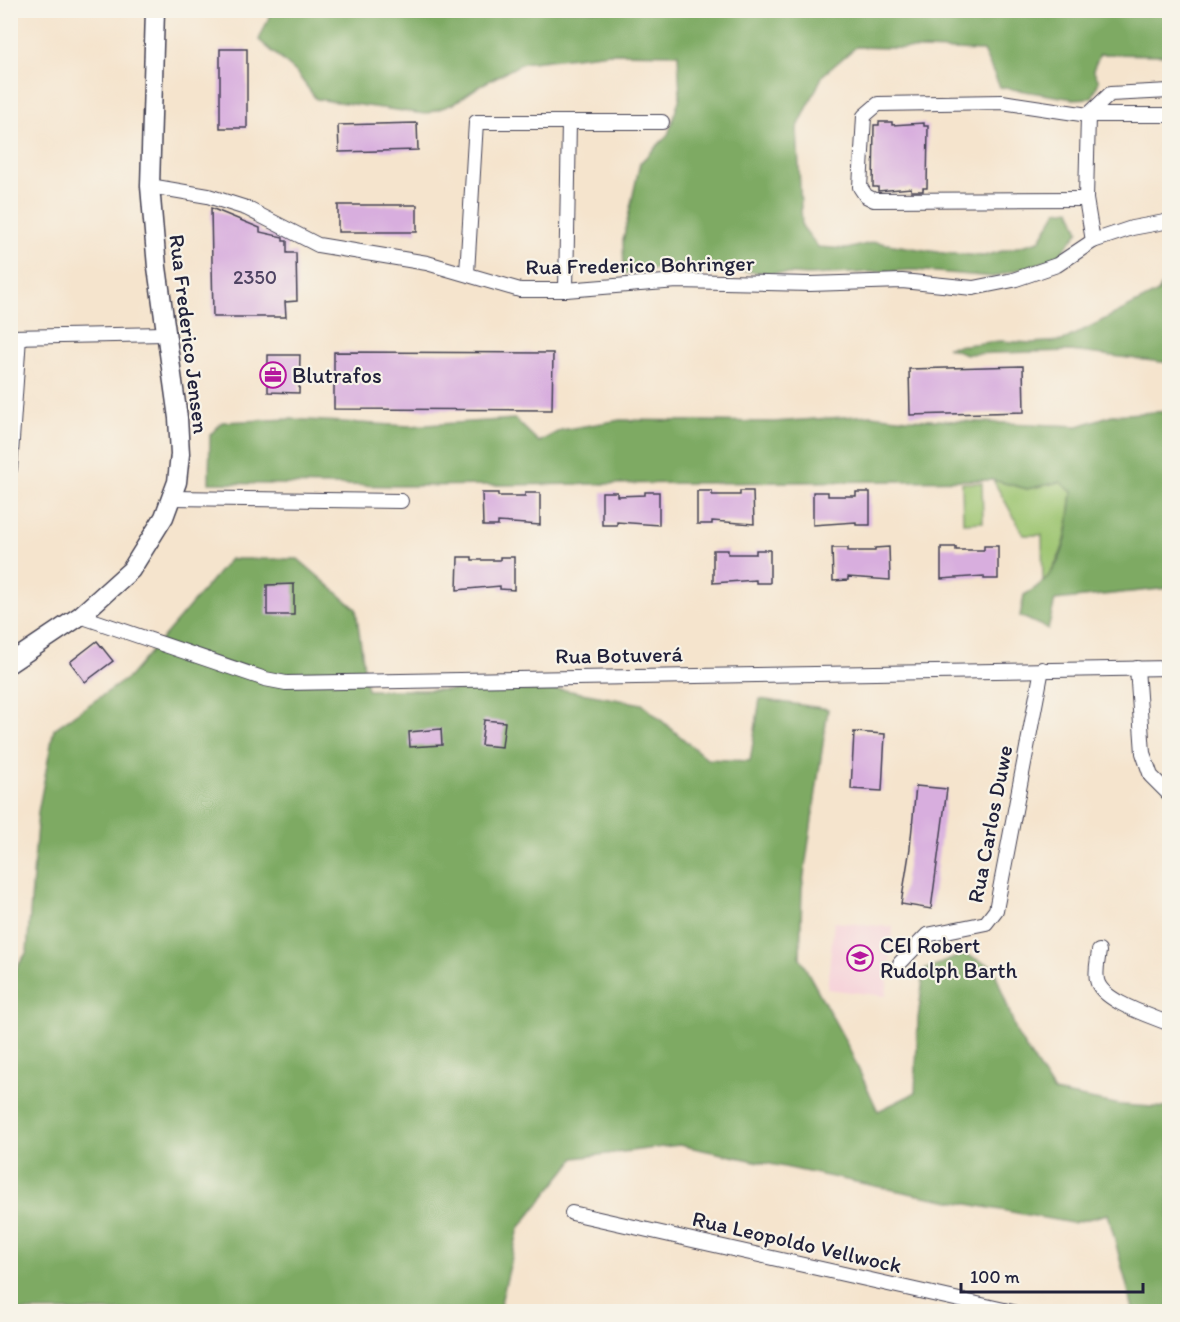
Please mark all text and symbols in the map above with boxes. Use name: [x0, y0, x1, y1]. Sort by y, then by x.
street label: Rua Frederico Jensen: [163, 233, 215, 436]
street label: Rua Frederico Bohringer: [525, 249, 755, 280]
house number: 2350: [233, 265, 277, 289]
office icon: Blutrafos: [258, 360, 288, 390]
place label: Blutrafos: [292, 362, 382, 389]
street label: Rua Botuverá: [555, 640, 684, 670]
street label: Rua Carlos Duwe: [961, 743, 1019, 905]
place label: CEI Robert Rudolph Barth: [880, 932, 1018, 984]
school or university icon: CEI Robert Rudolph Barth: [845, 943, 875, 973]
street label: Rua Leopoldo Vellwock: [690, 1205, 904, 1279]
scale bar: [961, 1256, 1142, 1294]
text: 100 m: [970, 1266, 1020, 1288]

